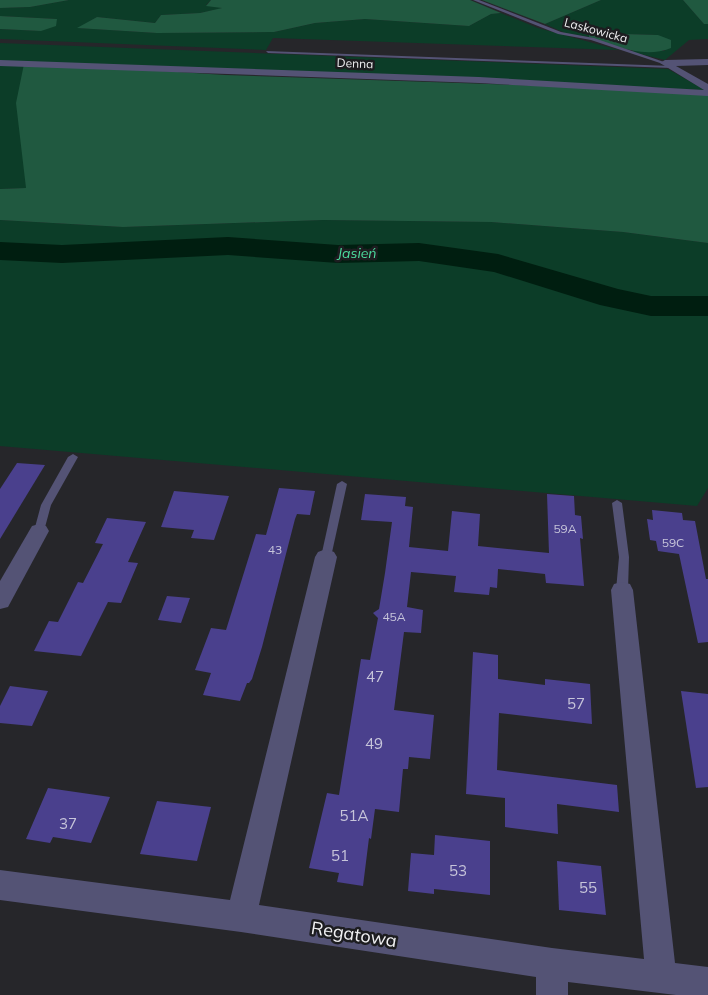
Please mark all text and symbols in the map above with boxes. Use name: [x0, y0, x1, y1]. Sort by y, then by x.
street label: Laskowicka: [563, 14, 629, 46]
street label: Denna: [336, 55, 374, 71]
water label: Jasień: [336, 244, 377, 262]
house number: 59A: [553, 521, 577, 536]
house number: 59C: [662, 535, 684, 550]
house number: 43: [268, 542, 282, 557]
house number: 45A: [382, 609, 406, 624]
house number: 47: [366, 667, 384, 686]
house number: 57: [567, 694, 585, 713]
house number: 49: [365, 734, 383, 753]
house number: 51A: [339, 806, 369, 825]
house number: 37: [59, 814, 77, 833]
house number: 51: [331, 846, 349, 865]
house number: 53: [449, 861, 467, 880]
house number: 55: [579, 878, 597, 897]
street label: Regatowa: [310, 916, 398, 952]

